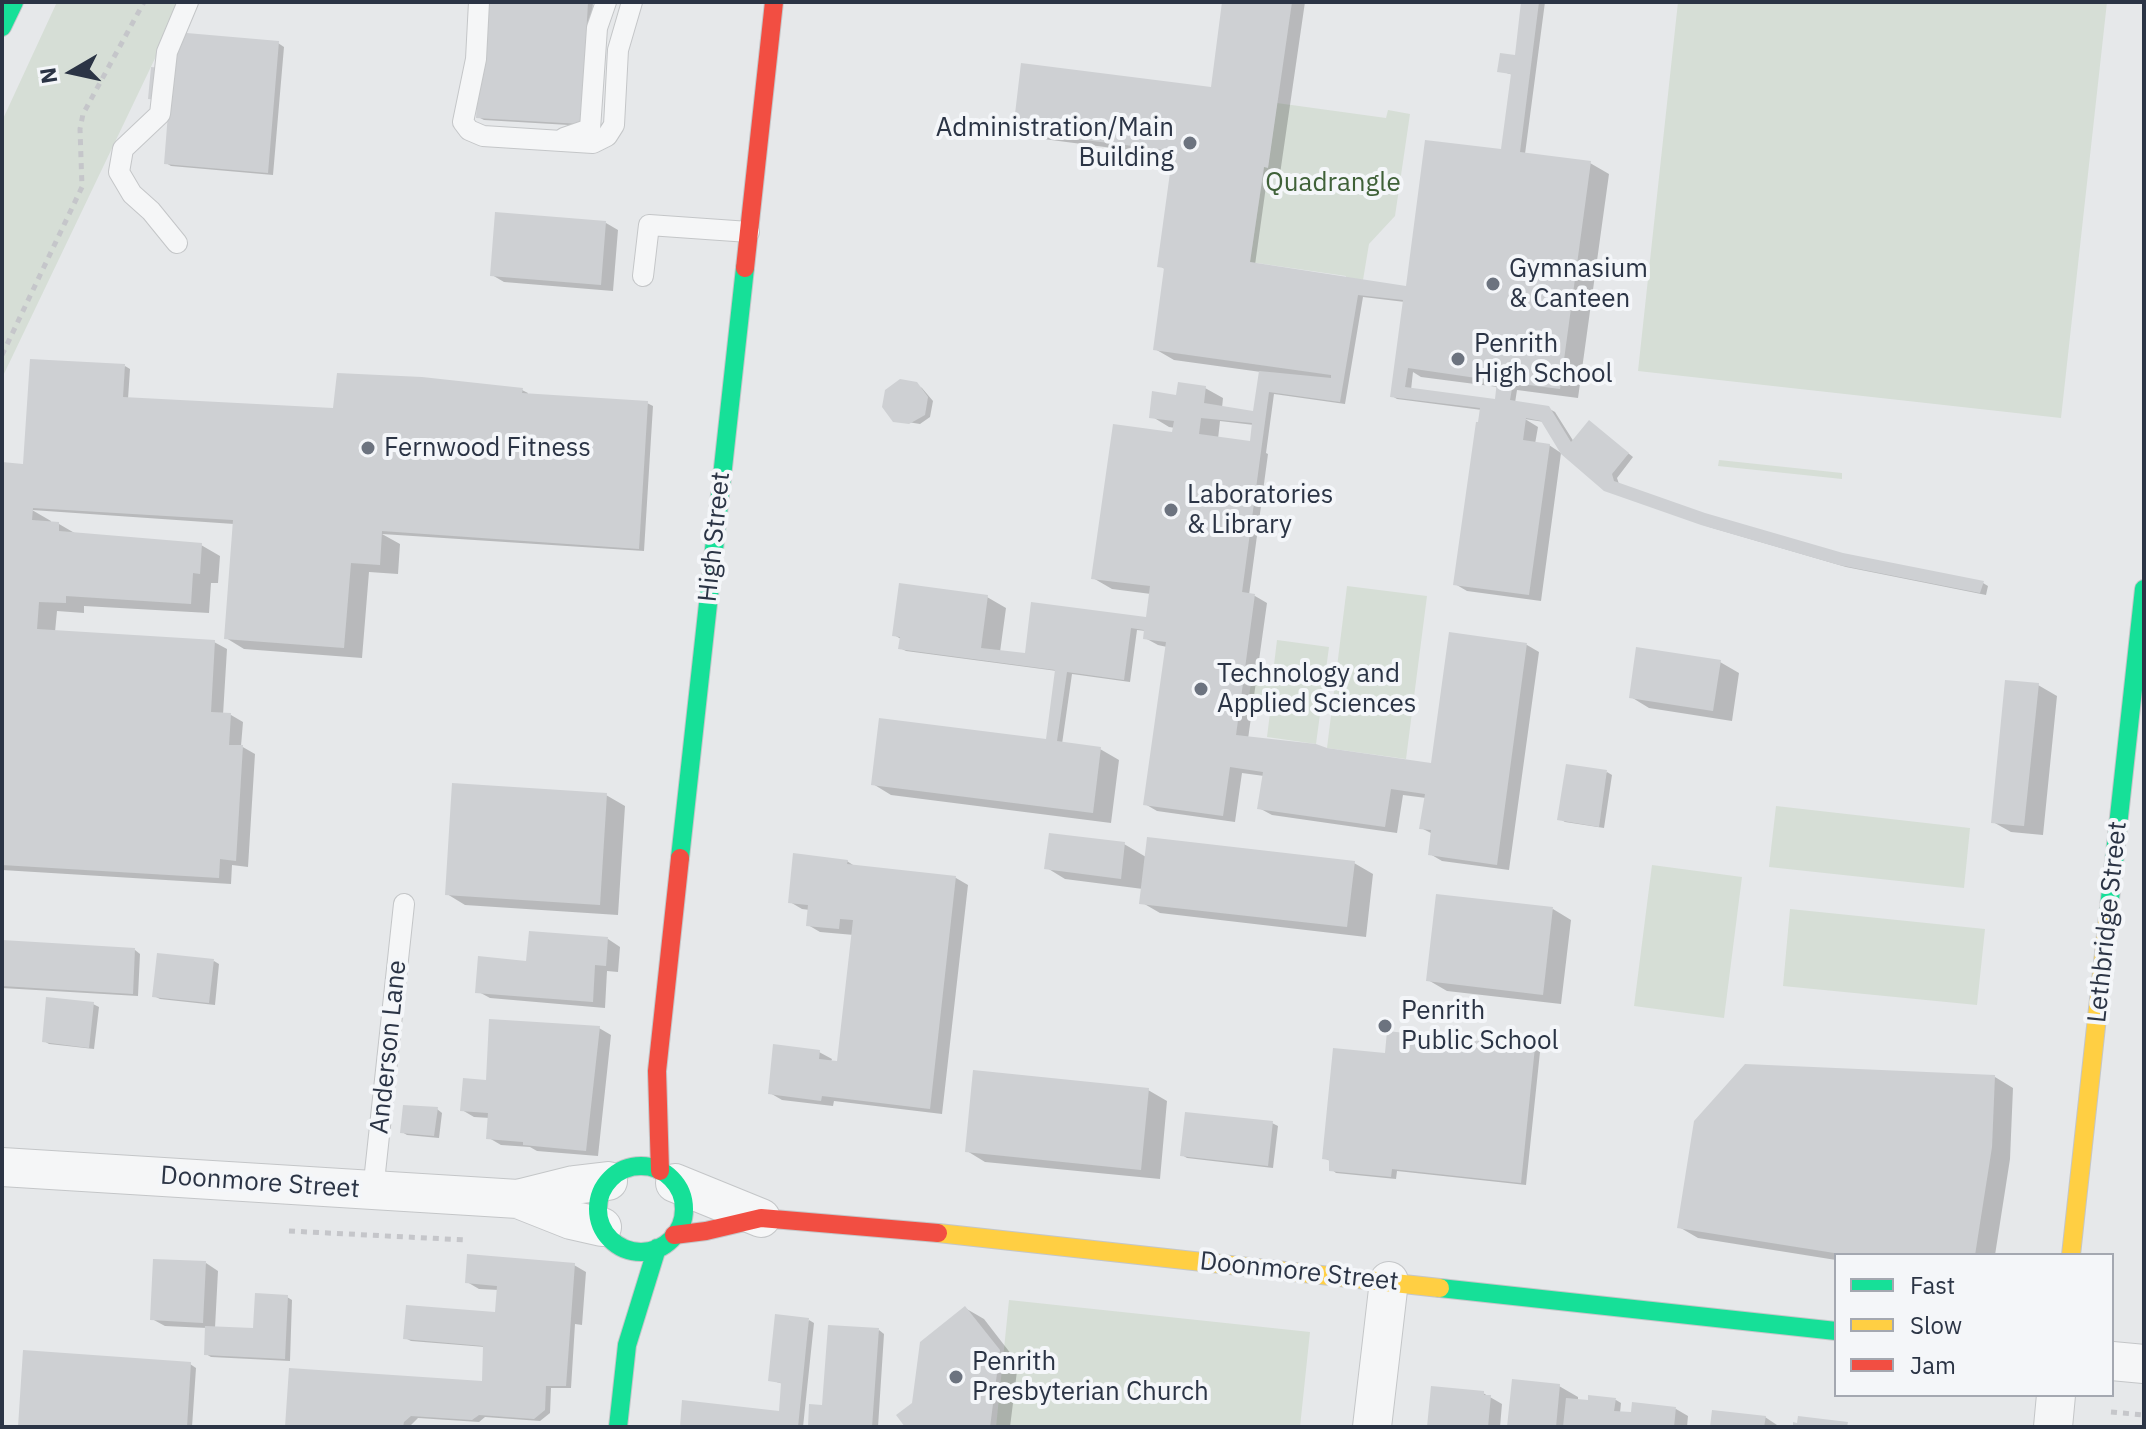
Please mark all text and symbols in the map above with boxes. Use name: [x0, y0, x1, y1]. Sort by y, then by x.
north arrow: [32, 32, 112, 112]
text: N: [32, 66, 63, 86]
place label: Administration/Main Building: [936, 112, 1174, 174]
marker: Administration/Main Building: [1181, 134, 1199, 152]
park label: Quadrangle: [1265, 167, 1401, 199]
place label: Gymnasium & Canteen: [1509, 253, 1648, 314]
marker: Gymnasium & Canteen: [1484, 275, 1502, 293]
place label: Penrith High School: [1474, 328, 1613, 390]
marker: Penrith High School: [1449, 350, 1467, 368]
place label: Fernwood Fitness: [384, 432, 591, 464]
marker: Fernwood Fitness: [359, 439, 377, 457]
street label: High Street: [693, 470, 737, 604]
place label: Laboratories & Library: [1187, 479, 1333, 540]
marker: Laboratories & Library: [1162, 501, 1180, 519]
place label: Technology and Applied Sciences: [1217, 658, 1416, 720]
marker: Technology and Applied Sciences: [1192, 680, 1210, 698]
street label: Lethbridge Street: [2082, 820, 2134, 1024]
street label: Anderson Lane: [364, 959, 414, 1135]
place label: Penrith Public School: [1401, 995, 1559, 1056]
marker: Penrith Public School: [1376, 1017, 1394, 1035]
street label: Doonmore Street: [159, 1160, 361, 1206]
street label: Doonmore Street: [1198, 1246, 1400, 1298]
legend: [1834, 1253, 2114, 1397]
text: Fast: [1910, 1269, 1955, 1301]
text: Slow: [1910, 1309, 1962, 1341]
place label: Penrith Presbyterian Church: [972, 1346, 1209, 1408]
text: Jam: [1910, 1349, 1956, 1381]
marker: Penrith Presbyterian Church: [947, 1368, 965, 1386]

